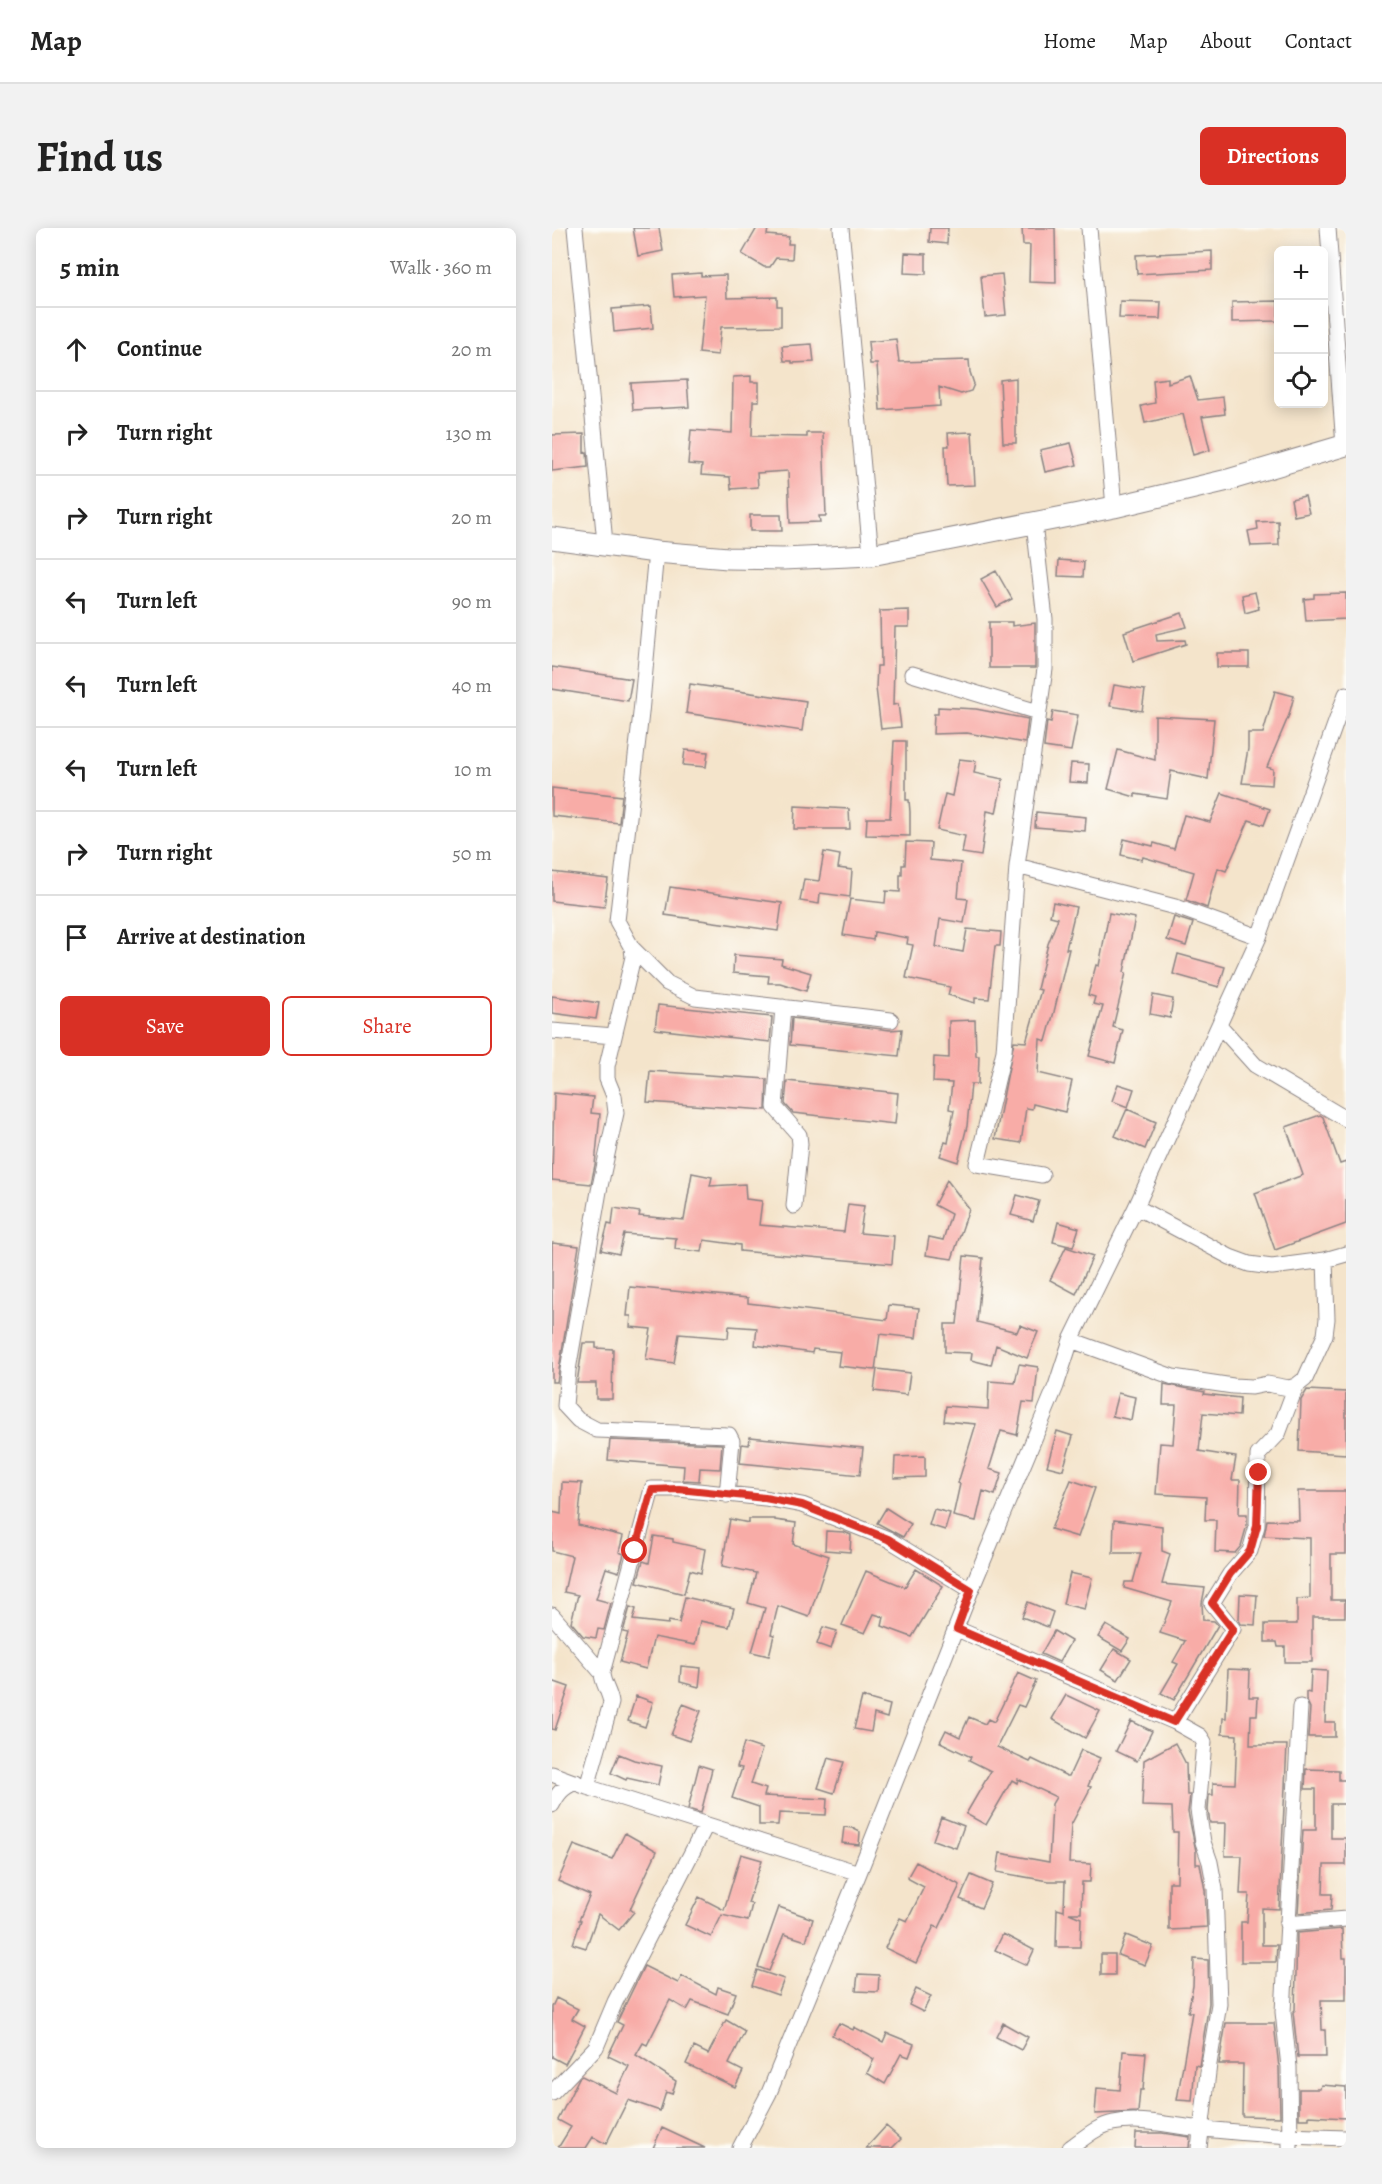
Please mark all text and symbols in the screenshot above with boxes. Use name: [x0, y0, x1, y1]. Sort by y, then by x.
text: Map: [30, 22, 82, 60]
text: Home: [1043, 27, 1096, 55]
text: Map: [1129, 27, 1167, 55]
text: About: [1200, 27, 1252, 55]
text: Contact: [1285, 27, 1352, 55]
button: Directions: [1200, 127, 1346, 185]
text: Find us: [36, 128, 163, 185]
map controls: [1274, 246, 1328, 408]
button: +: [1274, 246, 1328, 300]
text: 5 min: [60, 250, 120, 285]
text: Walk · 360 m: [390, 254, 492, 281]
button: −: [1274, 300, 1328, 354]
icon: ahead: [60, 333, 93, 366]
text: Continue: [117, 334, 202, 364]
text: 20 m: [451, 336, 492, 363]
button: locate: [1274, 354, 1328, 408]
icon: right: [60, 417, 93, 450]
text: Turn right: [117, 418, 213, 448]
text: 130 m: [446, 420, 492, 447]
icon: right: [60, 501, 93, 534]
text: Turn right: [117, 502, 213, 532]
text: 20 m: [451, 504, 492, 531]
icon: left: [60, 585, 93, 618]
text: Turn left: [117, 586, 197, 616]
text: 90 m: [452, 588, 492, 615]
icon: left: [60, 669, 93, 702]
text: Turn left: [117, 670, 197, 700]
text: 40 m: [452, 672, 492, 699]
icon: left: [60, 753, 93, 786]
text: Turn left: [117, 754, 197, 784]
text: 10 m: [454, 756, 492, 783]
icon: right: [60, 837, 93, 870]
text: Turn right: [117, 838, 213, 868]
text: 50 m: [452, 840, 492, 867]
icon: arrive: [60, 921, 93, 954]
text: Arrive at destination: [117, 922, 306, 952]
button: Save: [60, 996, 270, 1056]
button: Share: [282, 996, 492, 1056]
route end: [1245, 1459, 1271, 1485]
route start: [621, 1537, 647, 1563]

